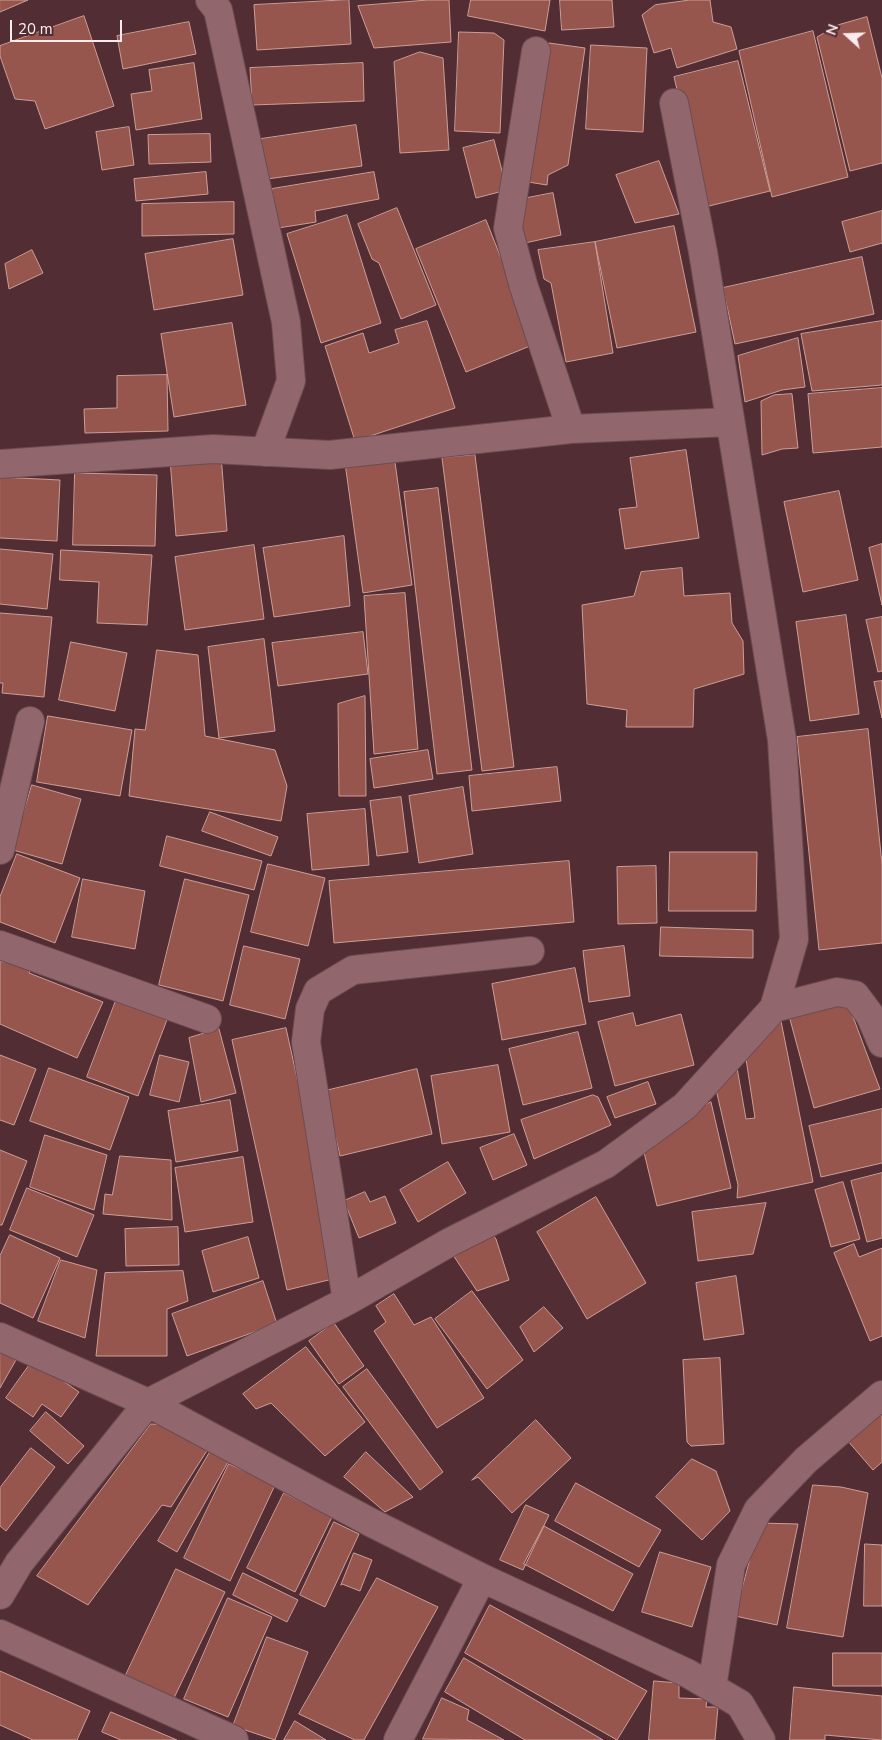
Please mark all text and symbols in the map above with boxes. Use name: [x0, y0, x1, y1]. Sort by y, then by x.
scale bar: [12, 10, 125, 42]
north arrow: [822, 10, 872, 60]
text: 20 m: [18, 19, 53, 39]
text: N: [822, 22, 843, 38]

